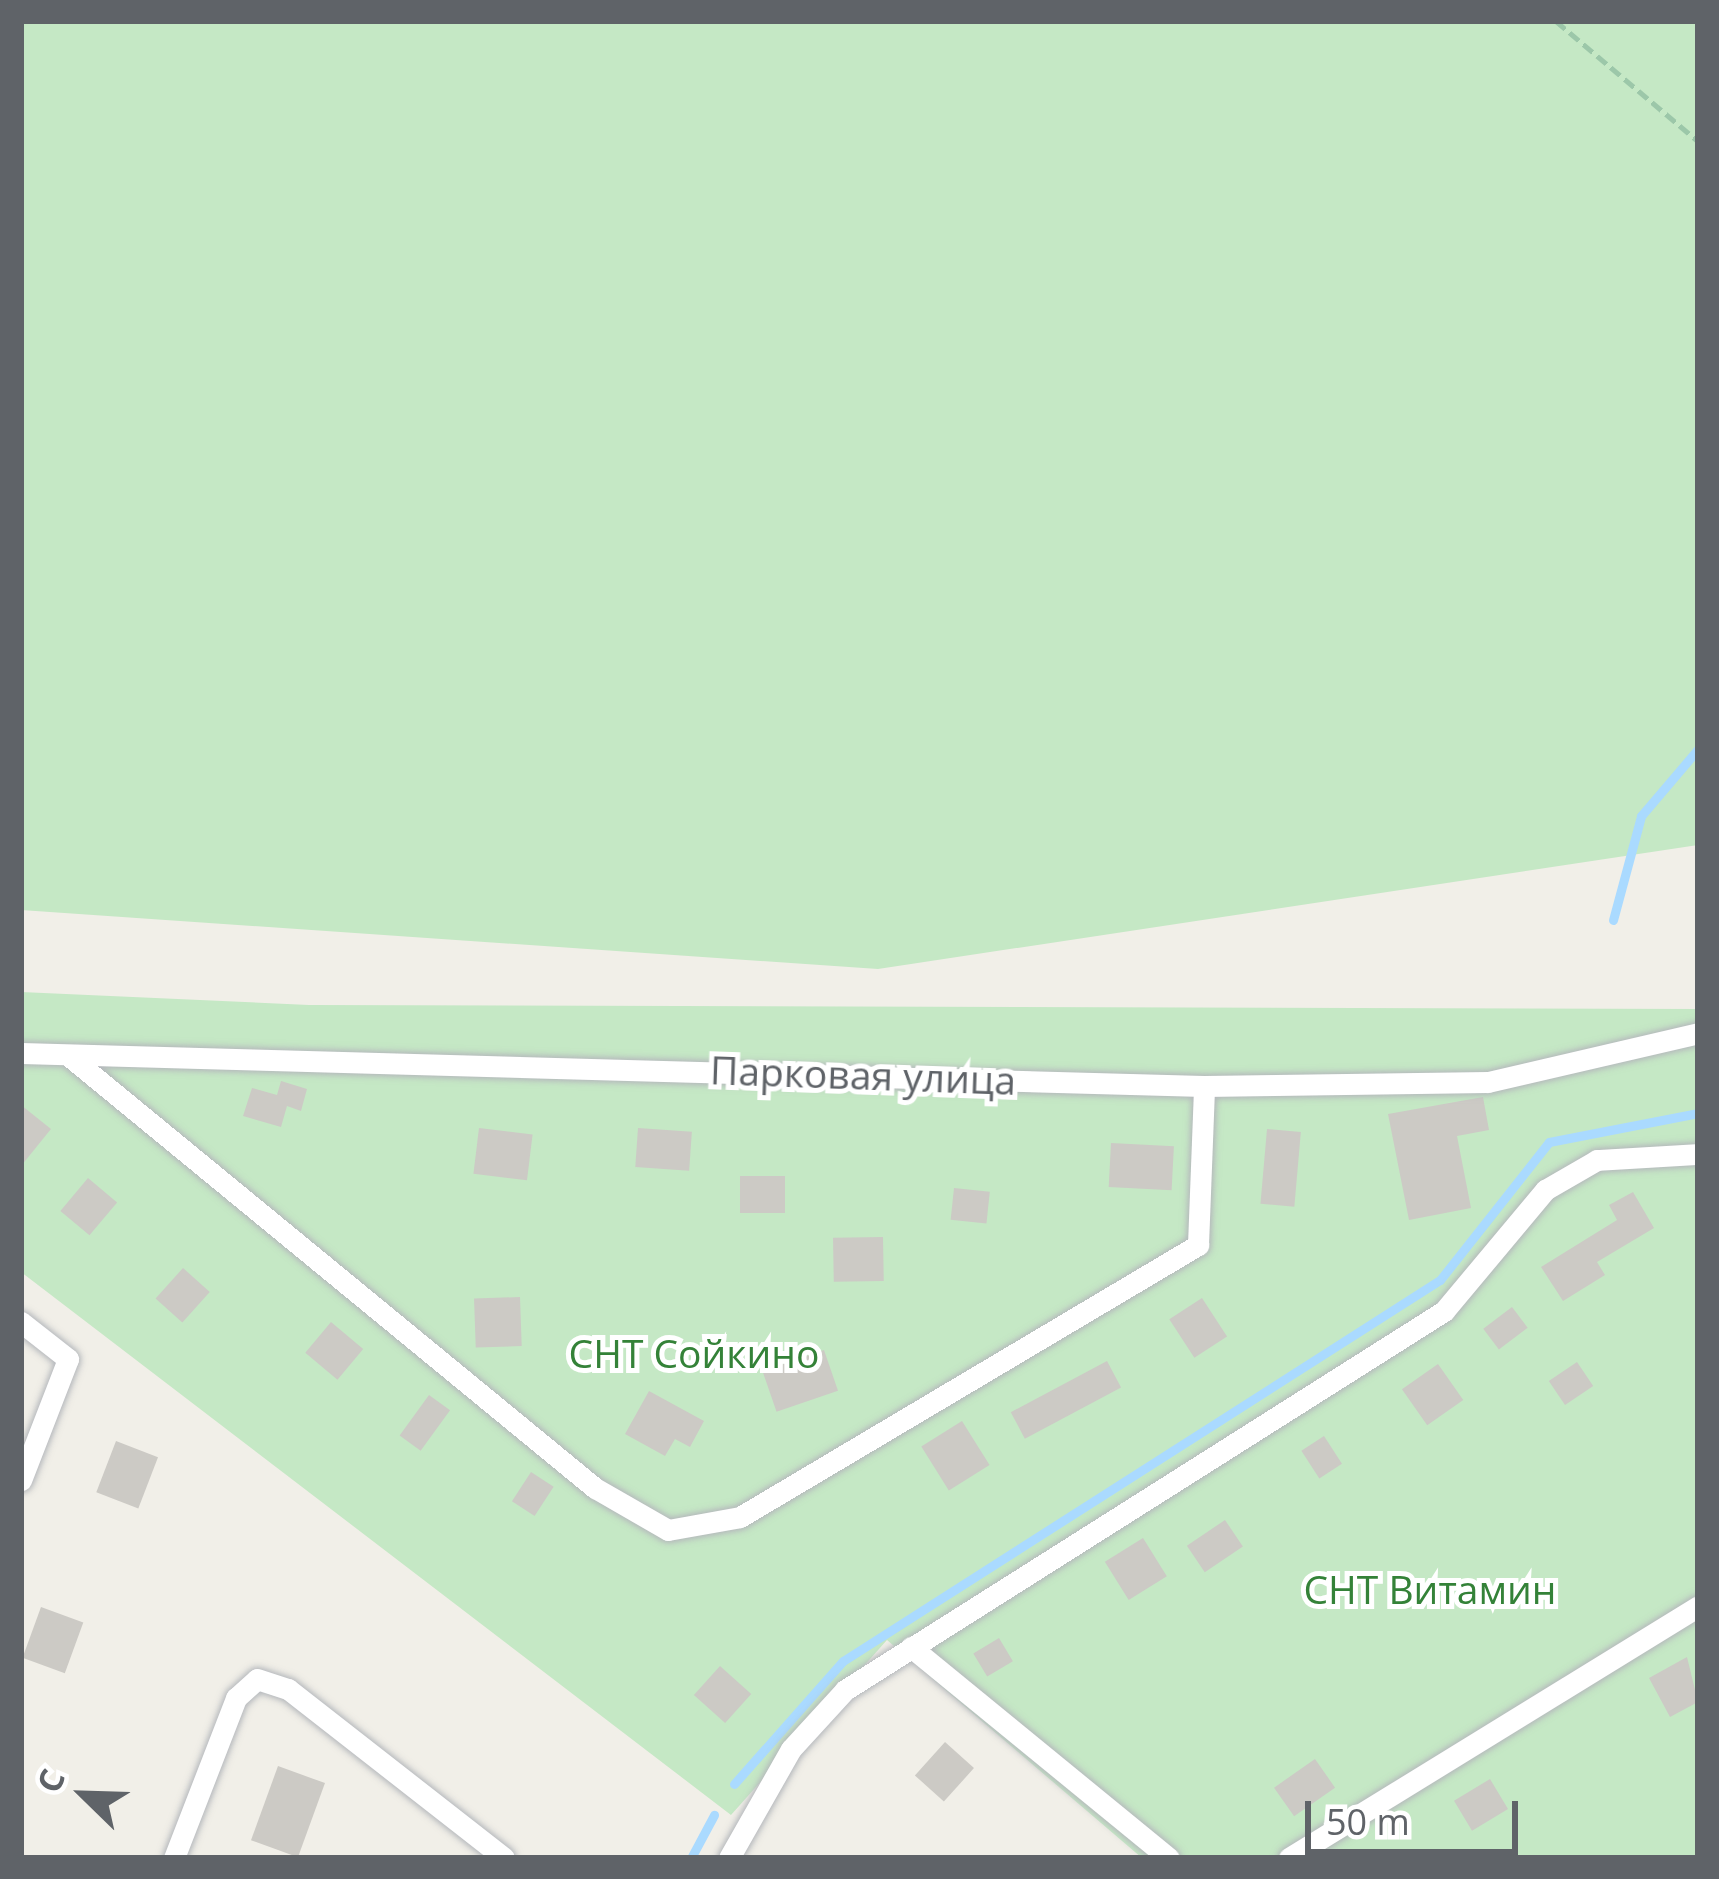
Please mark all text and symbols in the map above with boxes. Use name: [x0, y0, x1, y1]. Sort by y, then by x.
street label: Парковая улица: [709, 1046, 1017, 1104]
park label: СНТ Сойкино: [569, 1330, 819, 1376]
park label: СНТ Витамин: [1303, 1566, 1557, 1612]
north arrow: [24, 1735, 144, 1855]
text: С: [26, 1762, 75, 1799]
scale bar: [1311, 1777, 1524, 1851]
text: 50 m: [1326, 1797, 1410, 1846]

